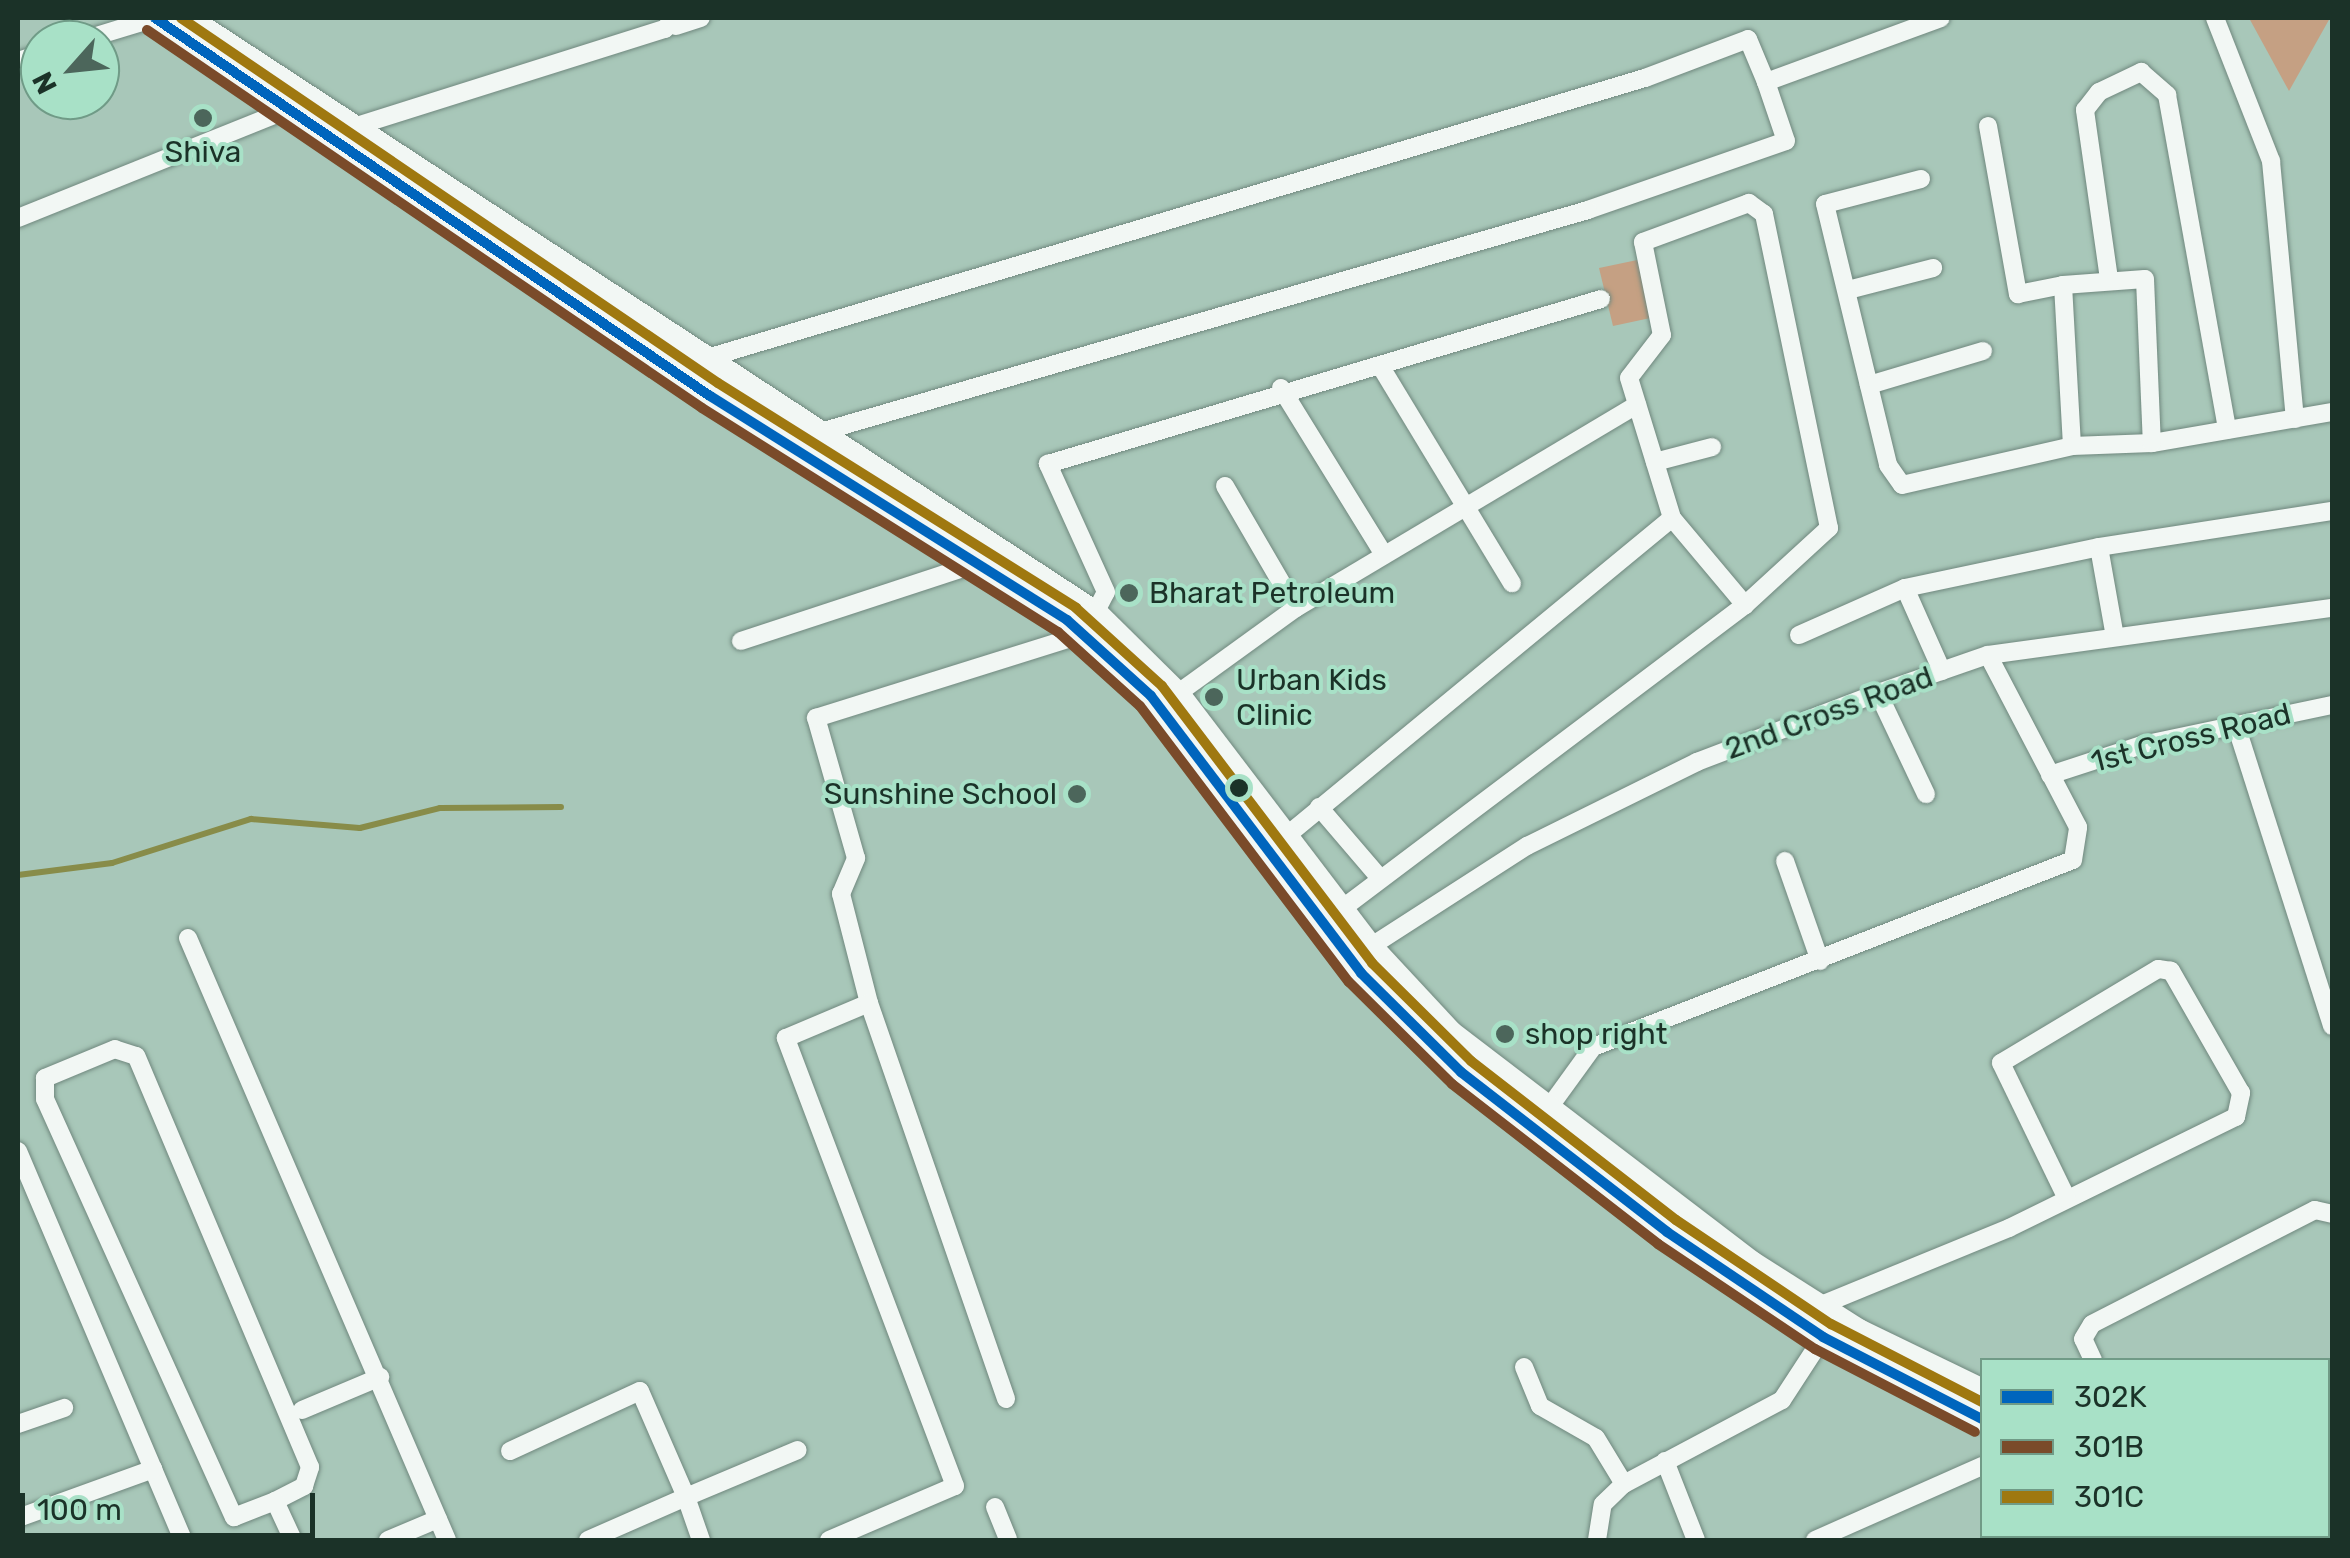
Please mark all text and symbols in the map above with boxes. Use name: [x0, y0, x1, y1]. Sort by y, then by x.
north arrow: [20, 20, 120, 120]
text: N: [25, 66, 64, 99]
marker: Shiva: [192, 107, 214, 129]
place label: Shiva: [165, 134, 241, 170]
place label: Bharat Petroleum: [1149, 575, 1395, 611]
marker: Bharat Petroleum: [1118, 582, 1140, 604]
street label: 2nd Cross Road: [1720, 659, 1938, 767]
place label: Urban Kids Clinic: [1236, 662, 1387, 732]
marker: Urban Kids Clinic: [1201, 684, 1227, 710]
street label: 1st Cross Road: [2087, 696, 2295, 780]
place label: Sunshine School: [824, 776, 1057, 812]
unlabelled marker: [1229, 778, 1249, 798]
marker: Sunshine School: [1066, 783, 1088, 805]
place label: shop right: [1525, 1016, 1667, 1052]
marker: shop right: [1494, 1023, 1516, 1045]
legend: [1980, 1358, 2330, 1538]
text: 302K: [2074, 1379, 2147, 1415]
text: 301B: [2074, 1429, 2144, 1465]
scale bar: [25, 1473, 320, 1535]
text: 301C: [2074, 1479, 2144, 1515]
text: 100 m: [37, 1492, 122, 1528]

